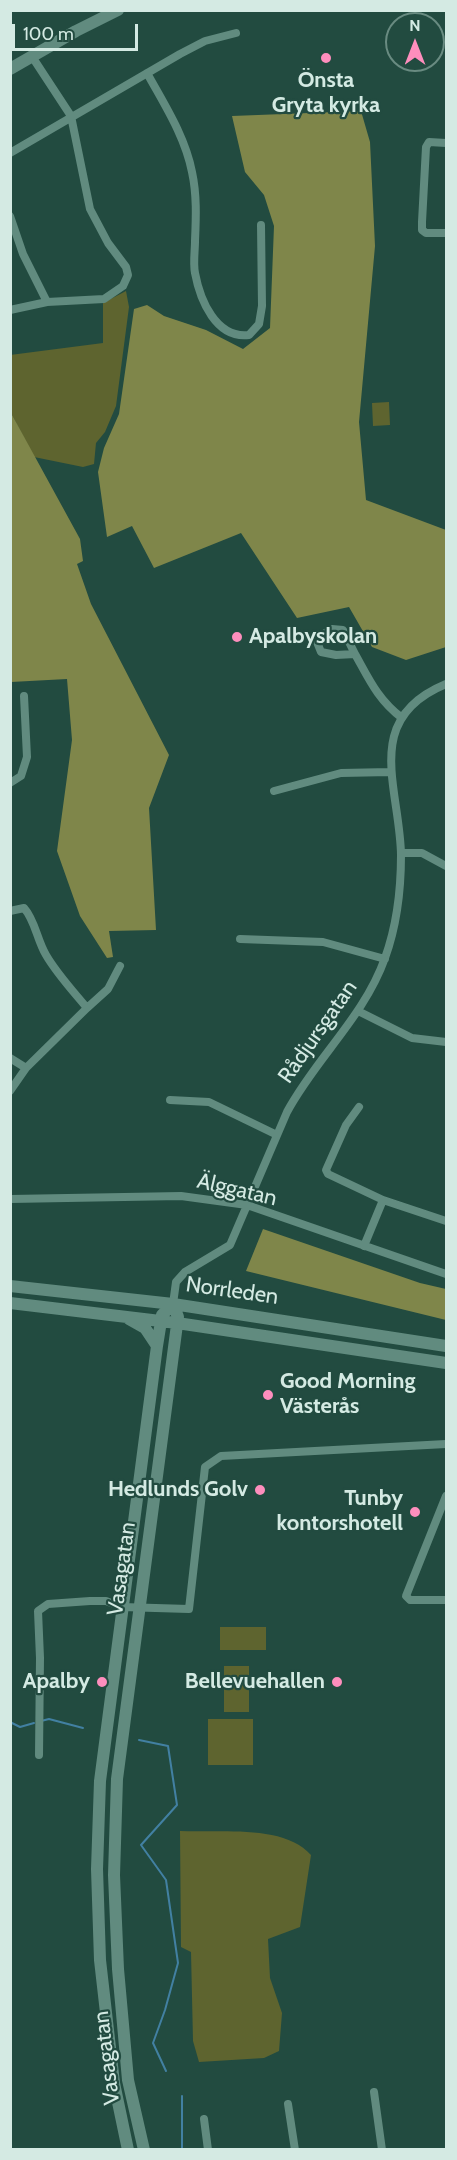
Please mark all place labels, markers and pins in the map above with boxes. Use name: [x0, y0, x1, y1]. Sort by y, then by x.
marker: Önsta Gryta kyrka: [319, 51, 333, 65]
place label: Önsta Gryta kyrka: [272, 68, 380, 119]
place label: Apalbyskolan: [249, 624, 377, 650]
marker: Apalbyskolan: [230, 630, 244, 644]
place label: Good Morning Västerås: [280, 1369, 416, 1420]
marker: Good Morning Västerås: [261, 1388, 275, 1402]
place label: Hedlunds Golv: [108, 1477, 248, 1503]
marker: Hedlunds Golv: [253, 1483, 267, 1497]
place label: Tunby kontorshotell: [277, 1486, 403, 1538]
marker: Tunby kontorshotell: [408, 1505, 422, 1519]
place label: Apalby: [23, 1669, 90, 1695]
place label: Bellevuehallen: [185, 1669, 325, 1695]
marker: Apalby: [95, 1675, 109, 1689]
marker: Bellevuehallen: [330, 1675, 344, 1689]

